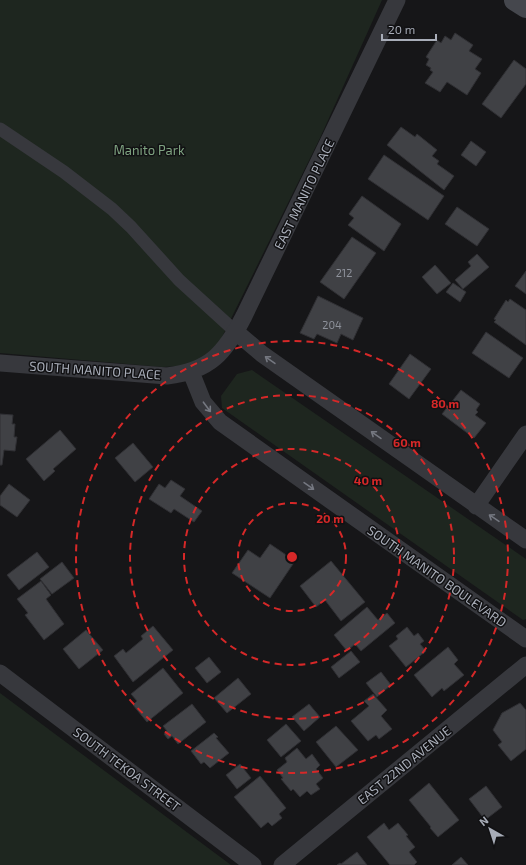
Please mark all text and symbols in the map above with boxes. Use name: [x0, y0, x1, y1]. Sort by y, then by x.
scale bar: [382, 16, 436, 42]
text: 20 m: [388, 22, 415, 36]
street label: EAST MANITO PLACE: [270, 136, 338, 252]
park label: Manito Park: [113, 142, 185, 158]
house number: 212: [336, 266, 352, 279]
house number: 204: [322, 318, 342, 331]
one-way arrow: [265, 356, 276, 364]
street label: SOUTH MANITO PLACE: [29, 357, 161, 383]
text: 80 m: [431, 396, 459, 410]
one-way arrow: [203, 401, 211, 412]
one-way arrow: [371, 431, 382, 439]
text: 60 m: [393, 435, 421, 449]
text: 40 m: [354, 473, 382, 487]
one-way arrow: [303, 482, 314, 490]
text: 20 m: [316, 511, 344, 525]
one-way arrow: [489, 514, 500, 522]
street label: SOUTH MANITO BOULEVARD: [364, 522, 510, 630]
centre of rings: [285, 550, 299, 564]
street label: EAST 22ND AVENUE: [354, 722, 454, 808]
street label: SOUTH TEKOA STREET: [70, 723, 184, 815]
north arrow: [470, 809, 510, 849]
text: N: [476, 813, 491, 828]

